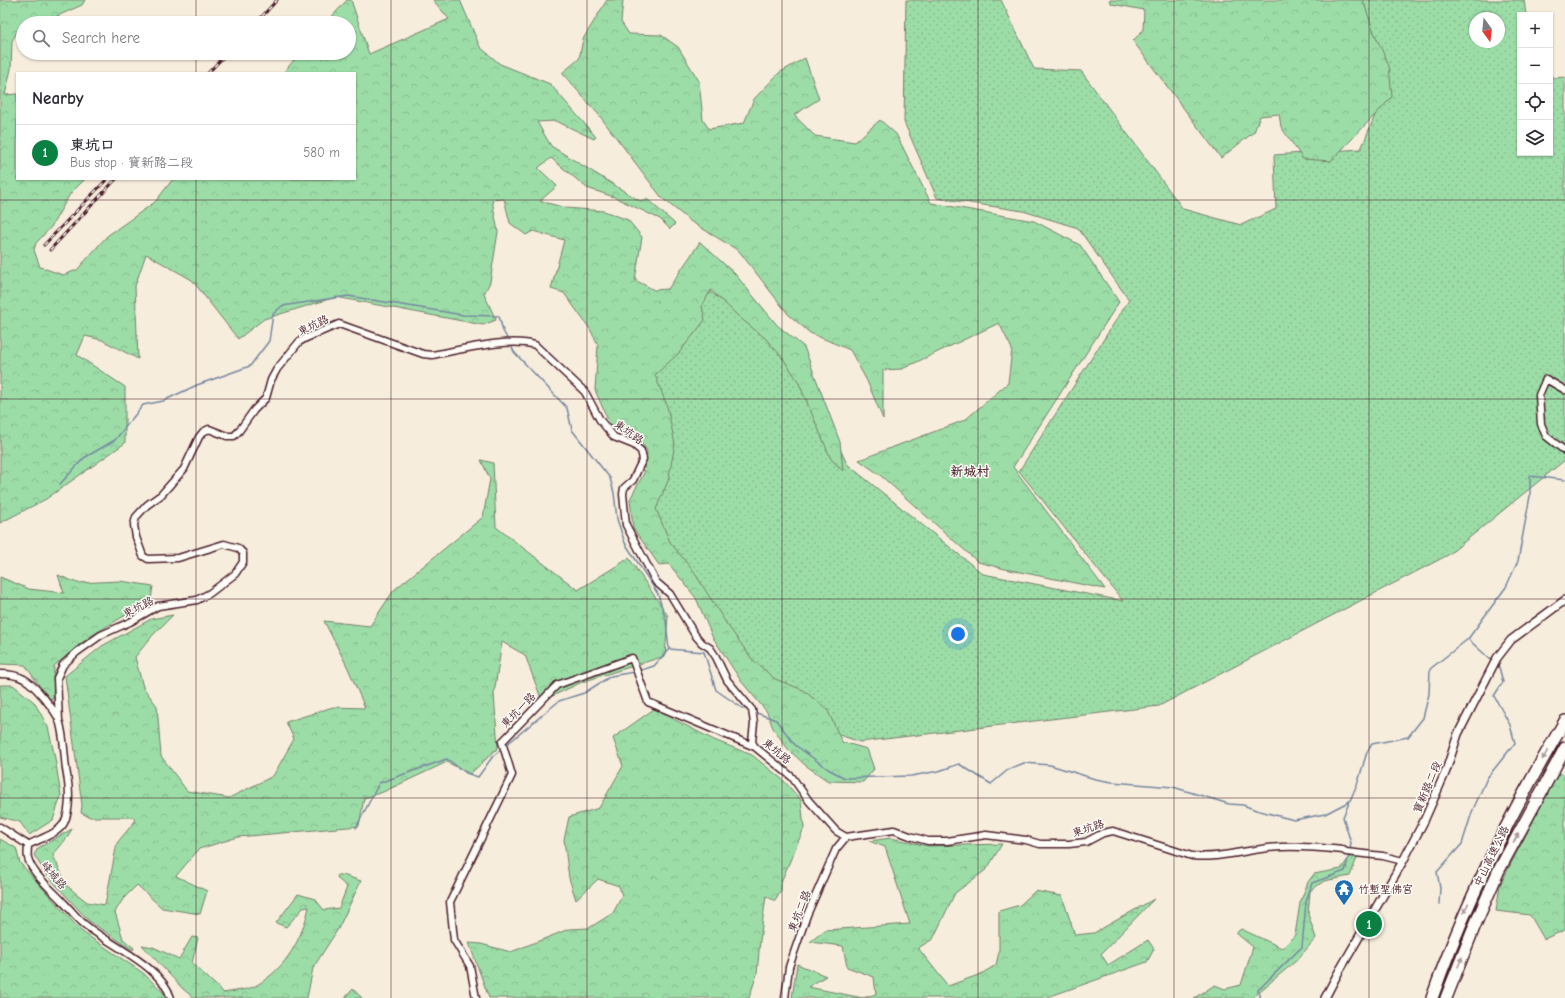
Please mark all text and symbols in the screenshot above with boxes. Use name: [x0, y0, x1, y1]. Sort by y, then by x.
north arrow: [1469, 12, 1505, 48]
map controls: [1517, 12, 1553, 156]
button: +: [1517, 12, 1553, 48]
search box: [16, 16, 356, 60]
icon: search: [30, 27, 52, 49]
text: Search here: [62, 29, 140, 47]
button: −: [1517, 48, 1553, 84]
button: locate: [1517, 84, 1553, 120]
text: Nearby: [32, 89, 83, 108]
button: layers: [1517, 120, 1553, 156]
text: 東坑口: [70, 136, 115, 154]
text: 1: [42, 145, 48, 160]
text: 580 m: [303, 145, 340, 160]
text: Bus stop · 寶新路二段: [70, 155, 193, 170]
street label: 東坑路: [296, 312, 331, 339]
street label: 東坑路: [611, 418, 646, 447]
district label: 新城村: [950, 464, 990, 479]
street label: 東坑路: [121, 594, 156, 621]
your location: [948, 624, 968, 644]
street label: 東坑一路: [498, 690, 538, 731]
street label: 東坑路: [760, 736, 793, 767]
one-way arrow: [1542, 749, 1549, 761]
street label: 寶新路二段: [1411, 759, 1444, 815]
street label: 東坑路: [1070, 817, 1106, 840]
street label: 中山高速公路: [1471, 824, 1512, 889]
one-way arrow: [1513, 832, 1520, 844]
street label: 峰城路: [38, 859, 69, 892]
temple icon: 竹塹聖佛宮: [1333, 878, 1355, 906]
place label: 竹塹聖佛宮: [1358, 883, 1413, 896]
street label: 東坑二路: [785, 888, 814, 934]
one-way arrow: [1463, 902, 1470, 914]
pin: 1: [1356, 909, 1382, 939]
one-way arrow: [1457, 955, 1463, 967]

